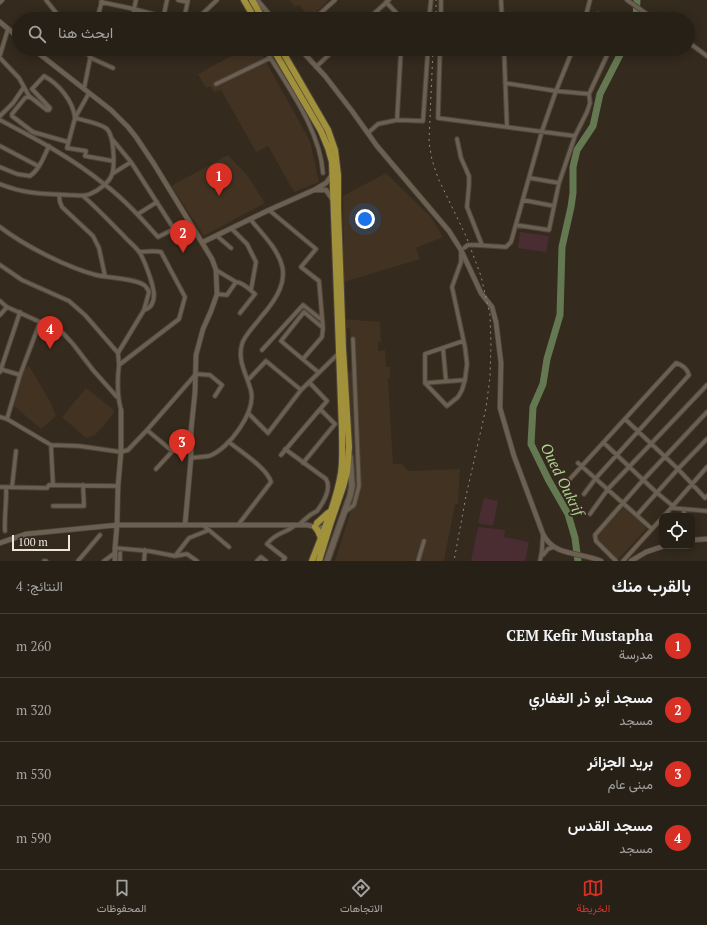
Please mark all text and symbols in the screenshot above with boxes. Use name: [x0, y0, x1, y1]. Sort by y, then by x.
search box: [12, 12, 695, 56]
text: ابحث هنا: [58, 22, 113, 42]
icon: search: [26, 23, 48, 45]
pin: 1: [206, 163, 232, 196]
your location: [355, 209, 375, 229]
pin: 2: [170, 220, 196, 253]
pin: 4: [37, 316, 63, 349]
pin: 3: [169, 429, 195, 462]
water label: Oued Oukrif: [537, 439, 590, 521]
map controls: [659, 513, 695, 549]
button: locate: [659, 513, 695, 549]
scale bar: [12, 533, 70, 552]
text: 100 m: [18, 535, 48, 549]
text: بالقرب منك: [612, 574, 691, 597]
text: النتائج: 4: [16, 577, 63, 595]
text: CEM Kefir Mustapha: [506, 625, 653, 645]
text: 260 m: [16, 637, 51, 655]
text: 1: [674, 637, 682, 655]
text: مدرسة: [619, 645, 653, 663]
text: مسجد أبو ذر الغفاري: [529, 687, 653, 707]
text: 320 m: [16, 701, 51, 719]
text: 2: [674, 701, 682, 719]
text: مسجد: [619, 711, 653, 729]
text: بريد الجزائر: [587, 751, 653, 771]
text: 530 m: [16, 765, 51, 783]
text: 3: [674, 765, 682, 783]
text: مبنى عام: [608, 775, 653, 793]
text: مسجد القدس: [568, 815, 653, 835]
text: 590 m: [16, 829, 51, 847]
text: 4: [674, 829, 682, 847]
text: مسجد: [619, 839, 653, 857]
tab: المحفوظات: [97, 877, 146, 918]
tab: الاتجاهات: [340, 877, 383, 918]
tab: الخريطة: [576, 877, 610, 918]

